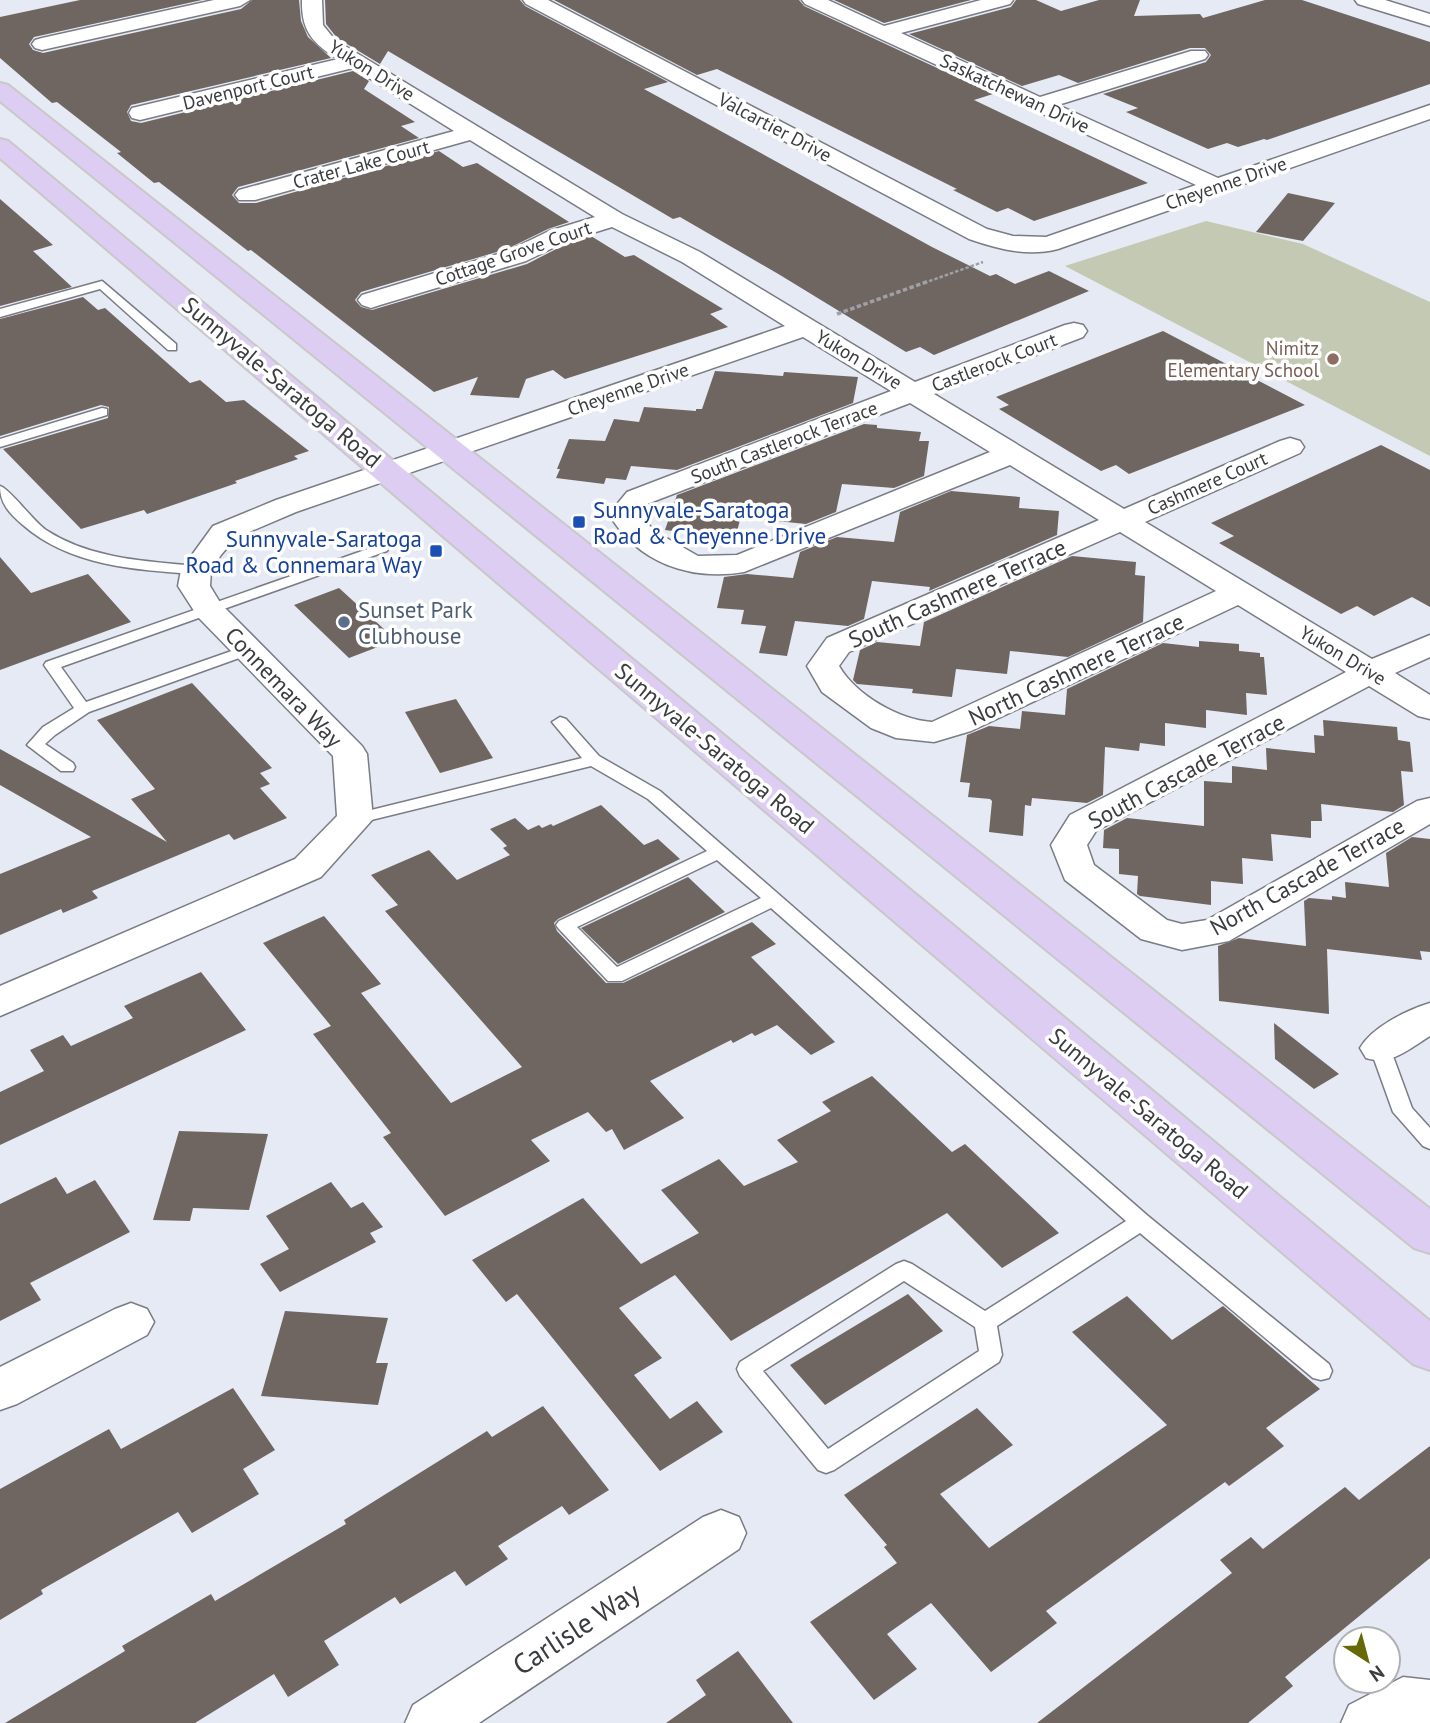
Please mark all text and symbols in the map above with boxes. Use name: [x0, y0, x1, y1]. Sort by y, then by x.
street label: Yukon Drive: [325, 34, 419, 106]
street label: Saskatchewan Drive: [936, 48, 1094, 138]
street label: Davenport Court: [180, 59, 316, 115]
street label: Valcartier Drive: [713, 87, 836, 167]
street label: Crater Lake Court: [290, 134, 432, 194]
street label: Cheyenne Drive: [1162, 151, 1290, 215]
street label: Cottage Grove Court: [432, 215, 595, 291]
street label: Sunnyvale-Saratoga Road: [176, 290, 388, 474]
street label: Yukon Drive: [811, 324, 907, 394]
street label: Castlerock Court: [928, 327, 1061, 397]
place label: Nimitz Elementary School: [1168, 336, 1319, 382]
marker: Nimitz Elementary School: [1325, 351, 1341, 367]
street label: Cheyenne Drive: [564, 357, 692, 421]
street label: South Castlerock Terrace: [687, 395, 881, 489]
street label: Cashmere Court: [1143, 446, 1271, 520]
place label: Sunnyvale-Saratoga Road & Cheyenne Drive: [593, 495, 826, 550]
marker: Sunnyvale-Saratoga Road & Cheyenne Drive: [571, 514, 587, 530]
place label: Sunnyvale-Saratoga Road & Connemara Way: [186, 524, 422, 579]
street label: South Cashmere Terrace: [844, 532, 1070, 654]
marker: Sunnyvale-Saratoga Road & Connemara Way: [428, 543, 444, 559]
place label: Sunset Park Clubhouse: [358, 595, 473, 650]
street label: North Cashmere Terrace: [964, 606, 1188, 732]
marker: Sunset Park Clubhouse: [336, 614, 352, 630]
street label: Yukon Drive: [1295, 620, 1391, 690]
street label: Connemara Way: [219, 621, 349, 754]
street label: Sunnyvale-Saratoga Road: [609, 656, 821, 840]
street label: South Cascade Terrace: [1083, 707, 1289, 835]
street label: North Cascade Terrace: [1205, 810, 1409, 942]
street label: Sunnyvale-Saratoga Road: [1043, 1021, 1255, 1205]
street label: Carlisle Way: [505, 1573, 647, 1683]
north arrow: [1332, 1625, 1402, 1695]
text: N: [1365, 1660, 1389, 1687]

